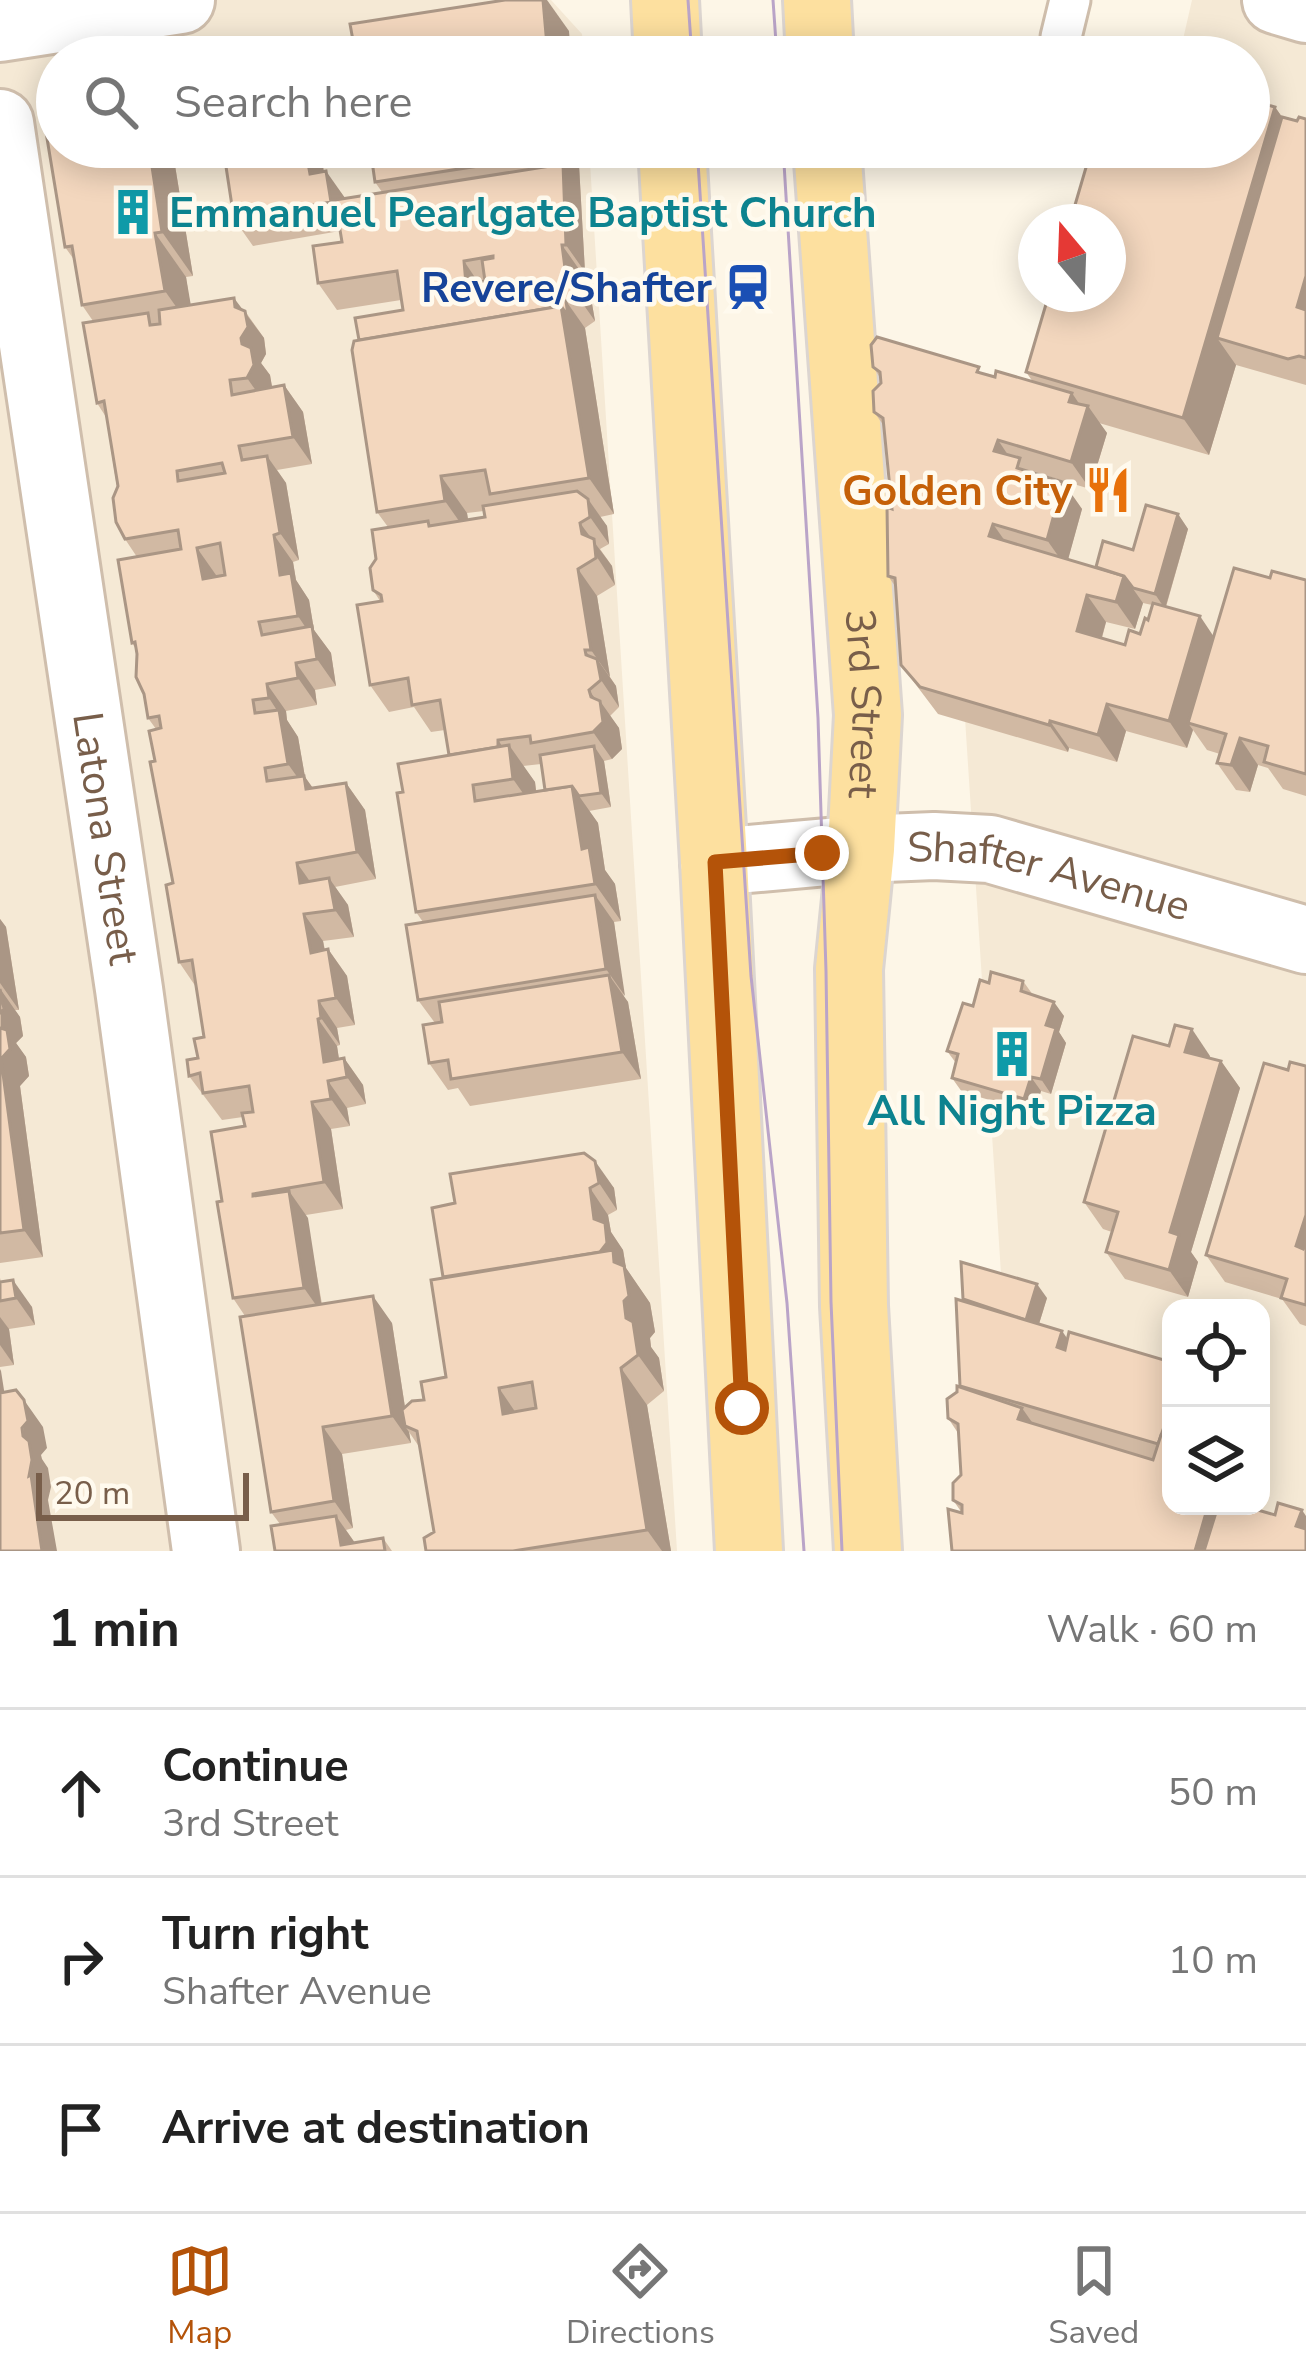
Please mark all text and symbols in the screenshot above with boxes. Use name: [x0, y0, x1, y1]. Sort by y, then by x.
search box: [36, 36, 1270, 168]
icon: search: [78, 69, 144, 135]
text: Search here: [174, 72, 413, 133]
place label: Emmanuel Pearlgate Baptist Church: [169, 185, 877, 242]
building icon: Emmanuel Pearlgate Baptist Church: [108, 187, 158, 237]
north arrow: [1018, 204, 1126, 312]
place label: Revere/Shafter: [421, 260, 713, 317]
station icon: Revere/Shafter: [723, 262, 773, 312]
place label: Golden City: [842, 463, 1073, 520]
restaurant icon: Golden City: [1083, 465, 1133, 515]
street label: 3rd Street: [830, 607, 895, 800]
street label: Latona Street: [58, 708, 152, 969]
street label: Shafter Avenue: [906, 819, 1197, 935]
route end: [795, 826, 849, 880]
building icon: All Night Pizza: [987, 1029, 1037, 1079]
place label: All Night Pizza: [867, 1083, 1157, 1140]
map controls: [1162, 1299, 1270, 1515]
button: locate: [1162, 1299, 1270, 1407]
route start: [715, 1381, 769, 1435]
button: layers: [1162, 1407, 1270, 1515]
scale bar: [36, 1467, 249, 1520]
text: 20 m: [54, 1471, 130, 1516]
text: 1 min: [48, 1594, 180, 1664]
text: Walk · 60 m: [1046, 1603, 1258, 1656]
text: Continue: [162, 1736, 349, 1797]
icon: ahead: [48, 1760, 114, 1826]
text: 50 m: [1168, 1766, 1258, 1819]
text: 3rd Street: [162, 1797, 338, 1850]
text: Turn right: [162, 1904, 369, 1965]
icon: right: [48, 1928, 114, 1994]
text: 10 m: [1168, 1934, 1258, 1987]
text: Shafter Avenue: [162, 1965, 432, 2018]
icon: arrive: [48, 2096, 114, 2162]
text: Arrive at destination: [162, 2098, 590, 2159]
tab: Map: [167, 2238, 233, 2355]
tab: Directions: [566, 2238, 715, 2355]
tab: Saved: [1048, 2238, 1139, 2355]

